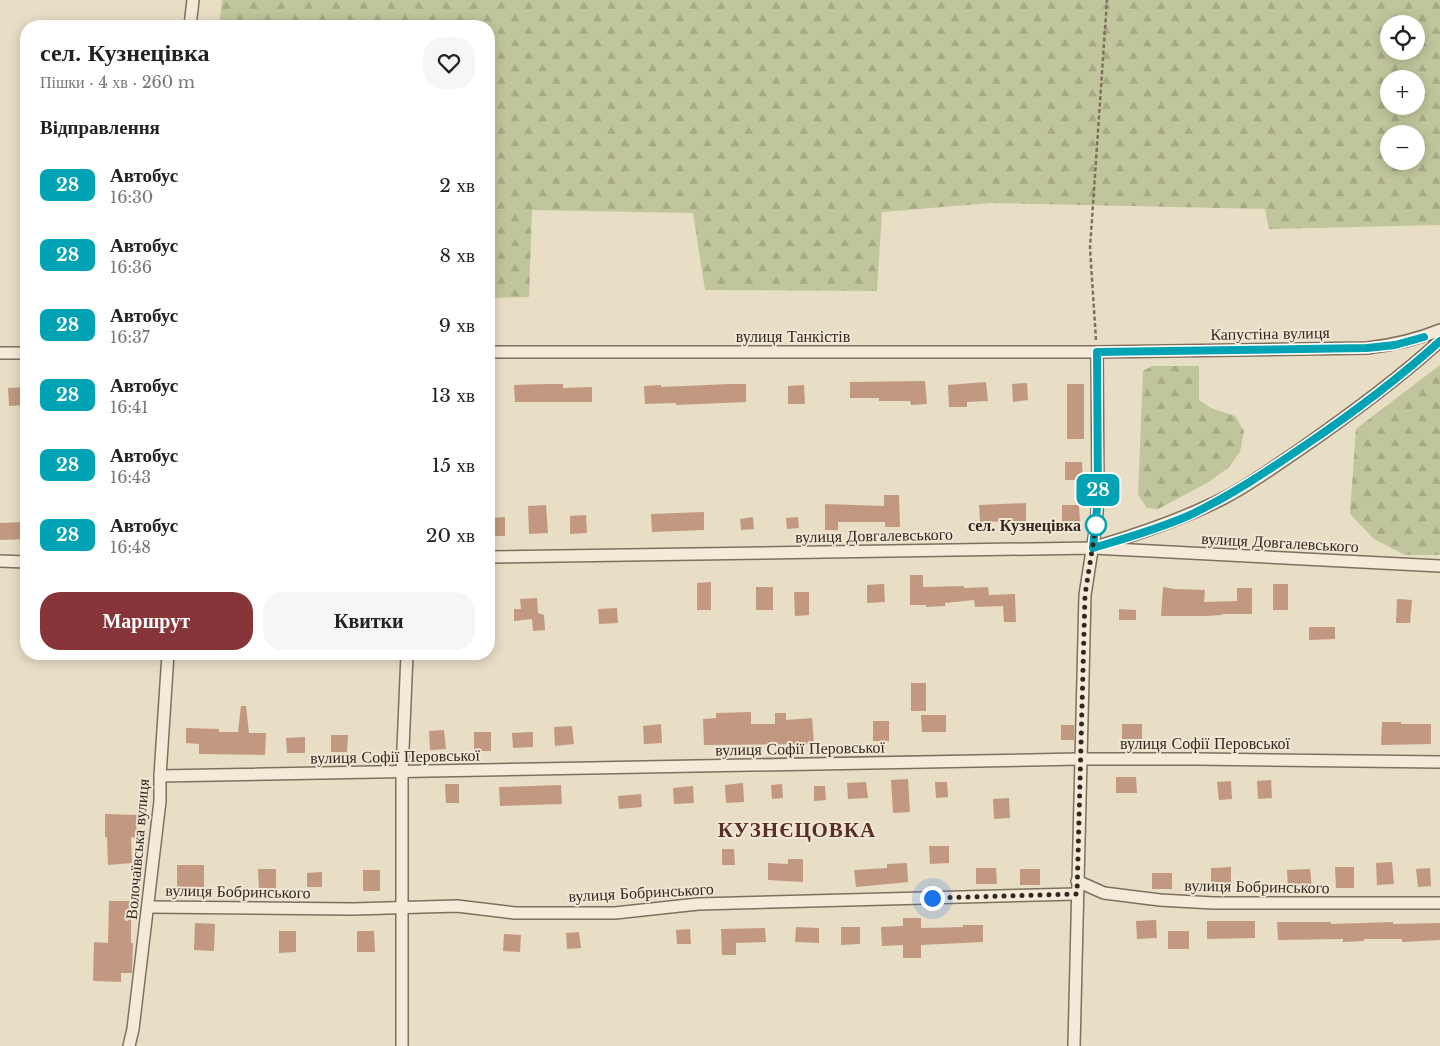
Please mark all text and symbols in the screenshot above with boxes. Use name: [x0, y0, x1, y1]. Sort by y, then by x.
map controls: [1380, 15, 1425, 170]
button: locate: [1380, 15, 1425, 60]
button: heart: [423, 37, 475, 89]
text: сел. Кузнецівка: [40, 38, 210, 67]
button: +: [1380, 70, 1425, 115]
text: Пішки · 4 хв · 260 m: [40, 72, 195, 92]
text: Відправлення: [40, 116, 160, 139]
button: −: [1380, 125, 1425, 170]
text: Автобус: [110, 164, 178, 187]
text: 28: [56, 174, 79, 196]
text: 2 хв: [439, 174, 475, 197]
text: 16:30: [110, 187, 153, 207]
text: Автобус: [110, 234, 178, 257]
text: 28: [56, 244, 79, 266]
text: 8 хв: [440, 244, 475, 267]
text: 16:36: [110, 257, 152, 277]
text: Автобус: [110, 304, 178, 327]
text: 28: [56, 314, 79, 336]
text: 9 хв: [439, 314, 475, 337]
street label: Капустіна вулиця: [1210, 322, 1331, 344]
street label: вулиця Танкістів: [736, 326, 851, 346]
text: 16:37: [110, 327, 150, 347]
text: Автобус: [110, 374, 178, 397]
text: 28: [56, 384, 79, 406]
text: 13 хв: [431, 384, 475, 407]
text: 16:41: [110, 397, 148, 417]
text: Автобус: [110, 444, 178, 467]
text: 28: [56, 454, 79, 476]
text: 15 хв: [432, 454, 475, 477]
text: 16:43: [110, 467, 151, 487]
line badge: 28: [1076, 474, 1120, 506]
text: 28: [1086, 479, 1110, 501]
text: Автобус: [110, 514, 178, 537]
marker: сел. Кузнецівка: [1085, 514, 1107, 536]
place label: сел. Кузнецівка: [968, 515, 1081, 535]
text: 28: [56, 524, 79, 546]
text: 20 хв: [426, 524, 475, 547]
street label: вулиця Довгалевського: [795, 524, 953, 546]
street label: вулиця Довгалевського: [1201, 528, 1359, 556]
text: 16:48: [110, 537, 151, 557]
button: Маршрут: [40, 592, 253, 650]
button: Квитки: [263, 592, 475, 650]
street label: вулиця Софії Перовської: [1120, 733, 1290, 753]
street label: вулиця Софії Перовської: [715, 737, 886, 759]
street label: вулиця Софії Перовської: [310, 745, 481, 767]
street label: Волочаївська вулиця: [121, 777, 153, 920]
district label: КУЗНЄЦОВКА: [718, 817, 876, 843]
street label: вулиця Бобринського: [1184, 875, 1330, 897]
street label: вулиця Бобринського: [568, 878, 714, 906]
street label: вулиця Бобринського: [165, 880, 311, 902]
your location: [920, 886, 945, 911]

